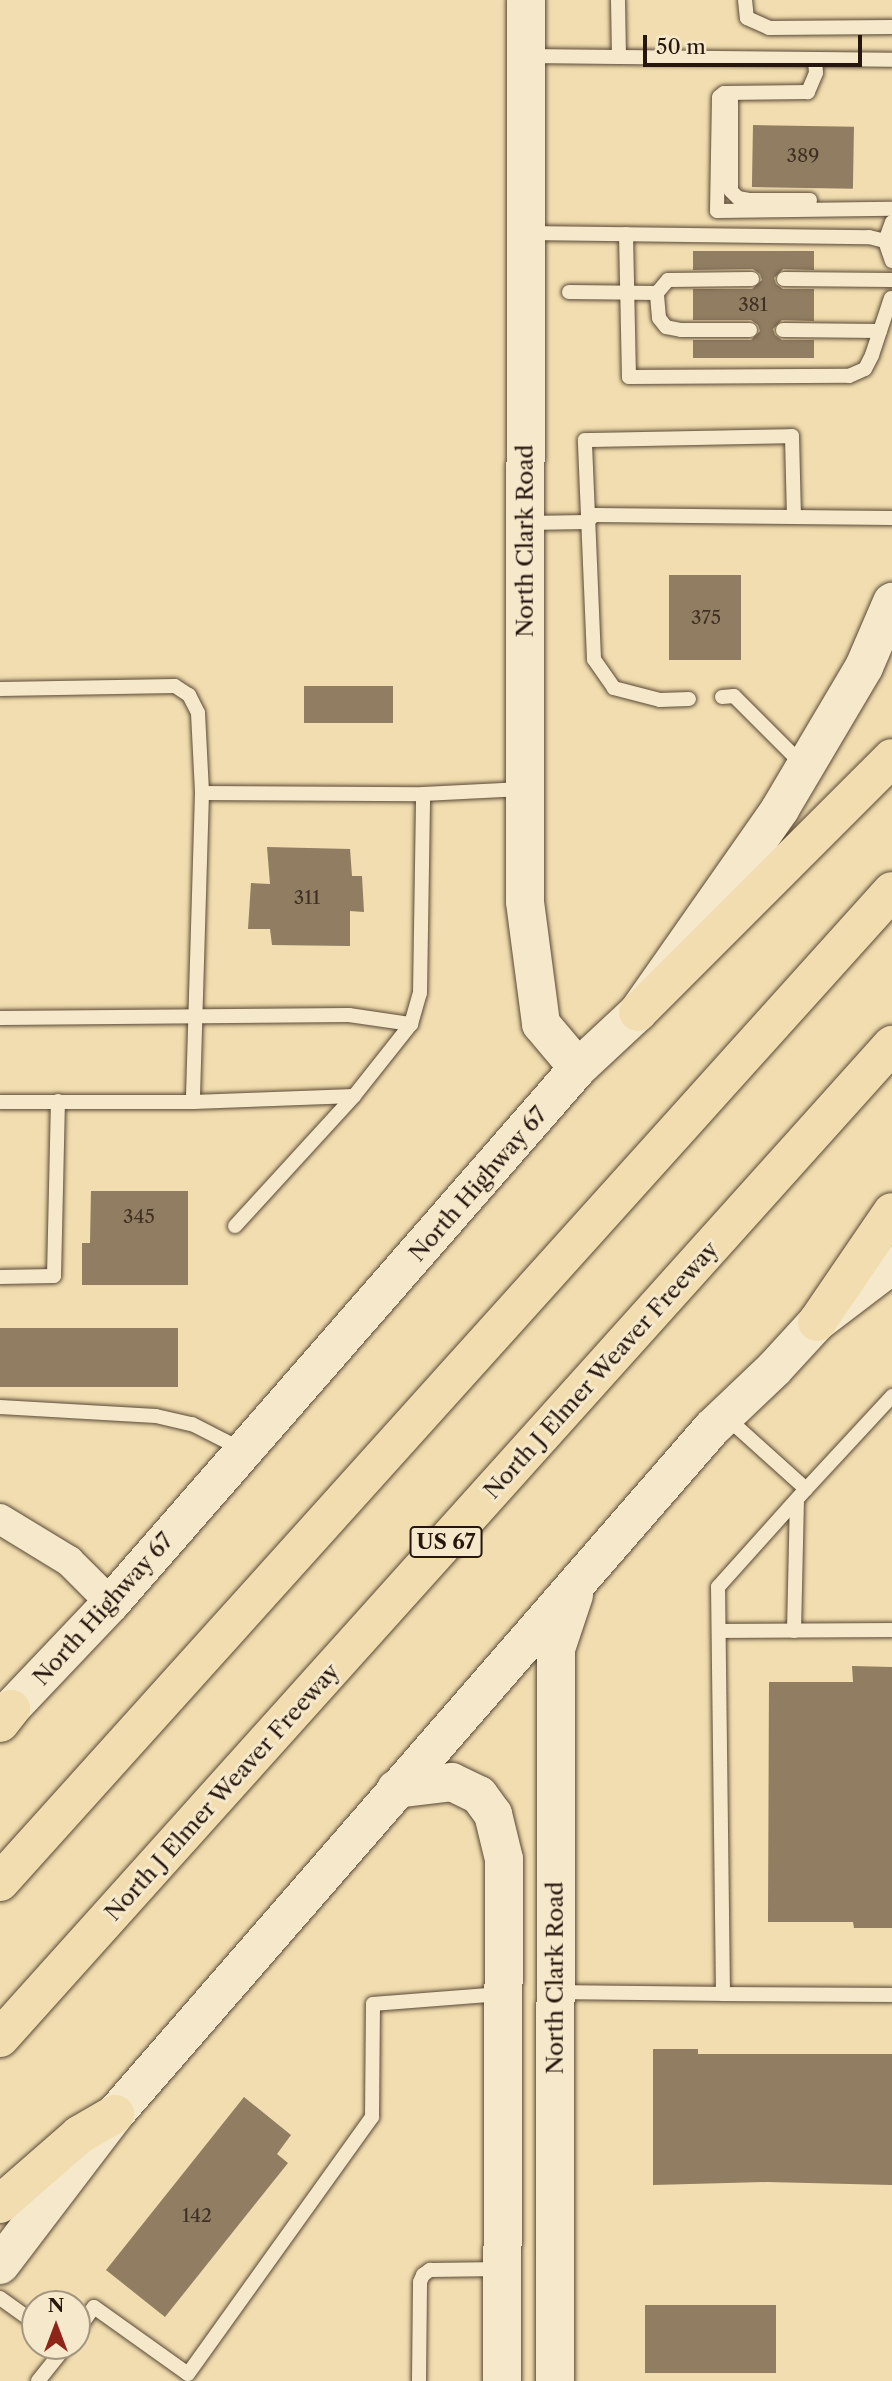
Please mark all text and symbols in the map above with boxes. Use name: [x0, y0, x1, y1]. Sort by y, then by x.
scale bar: [647, 21, 866, 65]
text: 50 m: [656, 34, 706, 59]
house number: 389: [787, 145, 819, 167]
house number: 381: [738, 294, 768, 316]
street label: North Clark Road: [511, 444, 539, 638]
house number: 375: [691, 607, 721, 629]
house number: 311: [294, 887, 320, 909]
street label: North Highway 67: [403, 1101, 553, 1267]
house number: 345: [123, 1206, 155, 1228]
street label: North J Elmer Weaver Freeway: [477, 1235, 725, 1505]
road number: US 67: [409, 1524, 483, 1560]
street label: North Highway 67: [27, 1527, 179, 1691]
street label: North J Elmer Weaver Freeway: [98, 1657, 346, 1927]
street label: North Clark Road: [541, 1881, 569, 2075]
house number: 142: [182, 2205, 212, 2227]
north arrow: [21, 2290, 91, 2360]
text: N: [48, 2294, 64, 2317]

